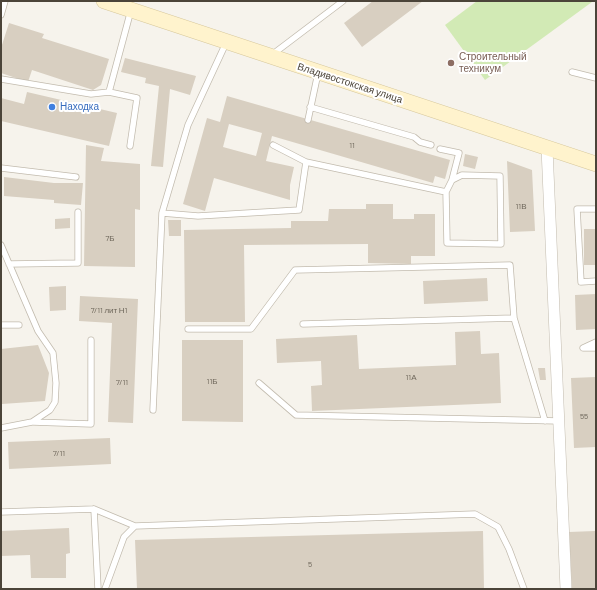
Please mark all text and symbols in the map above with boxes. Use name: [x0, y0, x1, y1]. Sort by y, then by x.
place label: Строительный техникум: [459, 51, 527, 74]
marker: Строительный техникум: [446, 58, 456, 68]
street label: Владивостокская улица: [296, 60, 404, 106]
place label: Находка: [60, 101, 99, 113]
marker: Находка: [47, 102, 57, 112]
house number: 11: [349, 140, 355, 150]
house number: 11В: [516, 201, 526, 211]
house number: 7Б: [105, 233, 115, 243]
house number: 7/11 лит Н1: [91, 305, 127, 315]
house number: 11А: [406, 372, 416, 382]
house number: 11Б: [207, 376, 217, 386]
house number: 7/11: [116, 377, 128, 387]
house number: 55: [580, 411, 588, 421]
house number: 7/11: [53, 448, 65, 458]
house number: 5: [308, 559, 312, 569]

